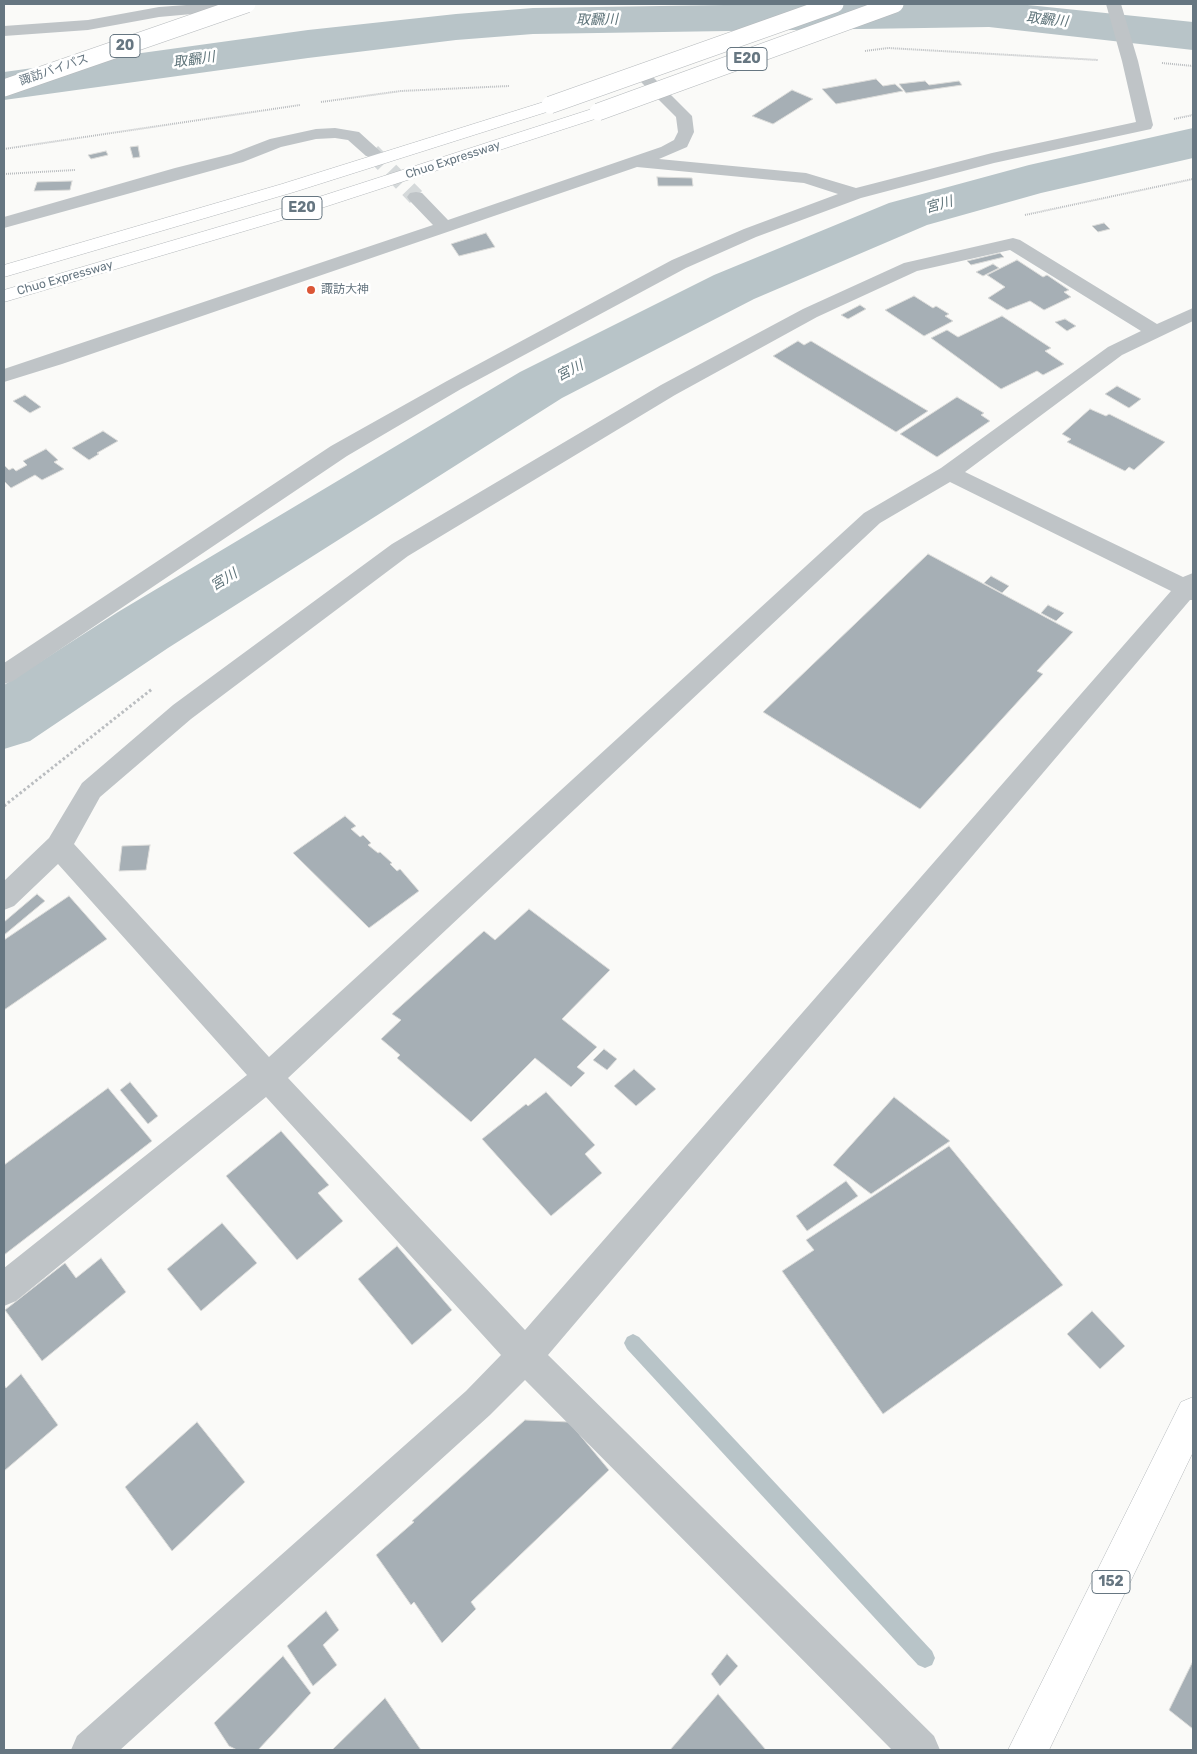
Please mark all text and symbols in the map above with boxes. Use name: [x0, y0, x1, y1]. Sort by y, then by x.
water label: 取飜川: [1025, 9, 1069, 31]
water label: 取飜川: [576, 11, 618, 29]
road number: 20: [110, 34, 140, 58]
road number: E20: [727, 48, 767, 70]
water label: 取飜川: [172, 49, 216, 71]
street label: 諏訪バイパス: [18, 51, 90, 89]
street label: Chuo Expressway: [404, 138, 502, 182]
water label: 宮川: [923, 193, 955, 217]
road number: E20: [282, 197, 322, 220]
street label: Chuo Expressway: [15, 257, 115, 299]
place label: 諏訪大神: [321, 283, 369, 297]
marker: 諏訪大神: [305, 284, 317, 296]
water label: 宮川: [554, 357, 586, 385]
water label: 宮川: [208, 565, 240, 595]
road number: 152: [1092, 1570, 1130, 1594]

